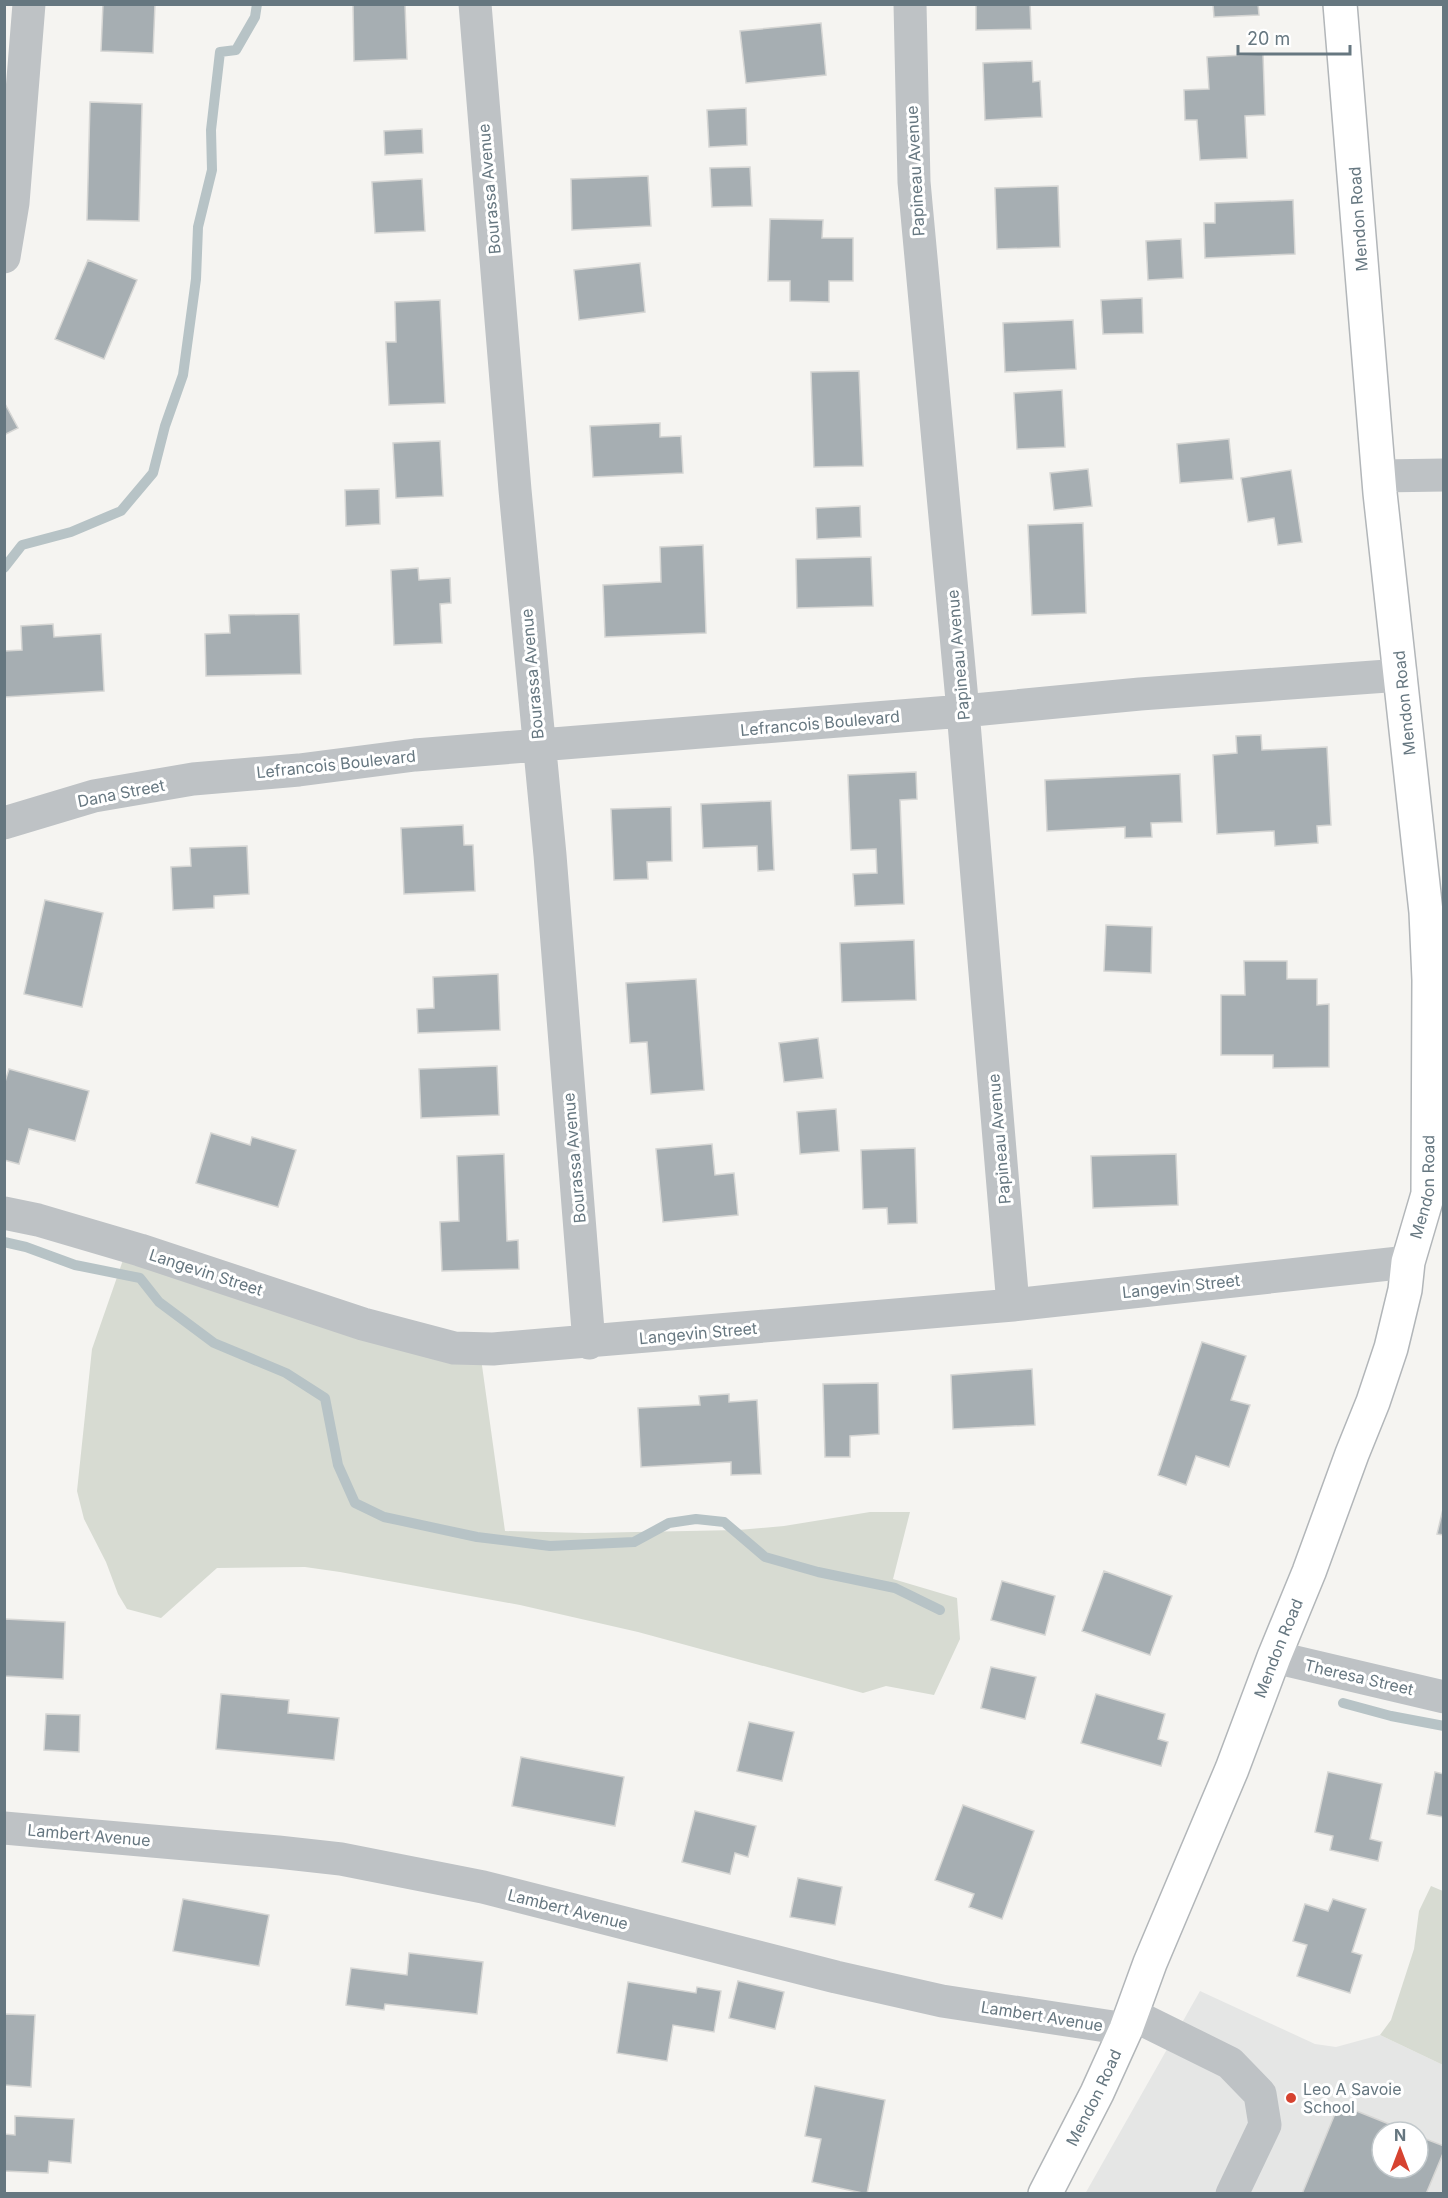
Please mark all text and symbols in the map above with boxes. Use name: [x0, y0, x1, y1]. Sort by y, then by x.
scale bar: [1238, 18, 1350, 56]
text: 20 m: [1247, 28, 1290, 49]
street label: Papineau Avenue: [902, 105, 928, 237]
street label: Bourassa Avenue: [473, 123, 505, 255]
street label: Mendon Road: [1344, 166, 1372, 272]
street label: Papineau Avenue: [942, 589, 974, 721]
street label: Bourassa Avenue: [516, 608, 548, 740]
street label: Mendon Road: [1389, 650, 1419, 756]
street label: Lefrancois Boulevard: [739, 706, 901, 740]
street label: Lefrancois Boulevard: [255, 746, 417, 782]
street label: Dana Street: [76, 775, 166, 811]
street label: Papineau Avenue: [983, 1073, 1015, 1205]
street label: Bourassa Avenue: [558, 1092, 590, 1224]
street label: Mendon Road: [1405, 1135, 1438, 1241]
street label: Langevin Street: [147, 1244, 265, 1300]
street label: Langevin Street: [1121, 1270, 1241, 1302]
street label: Langevin Street: [638, 1318, 758, 1348]
street label: Mendon Road: [1250, 1596, 1307, 1701]
street label: Theresa Street: [1303, 1655, 1415, 1699]
street label: Lambert Avenue: [27, 1820, 151, 1850]
street label: Lambert Avenue: [506, 1884, 630, 1934]
street label: Lambert Avenue: [979, 1996, 1105, 2036]
street label: Mendon Road: [1061, 2046, 1126, 2149]
place label: Leo A Savoie School: [1303, 2079, 1402, 2117]
marker: Leo A Savoie School: [1284, 2091, 1298, 2105]
north arrow: [1370, 2120, 1430, 2180]
text: N: [1394, 2125, 1406, 2145]

